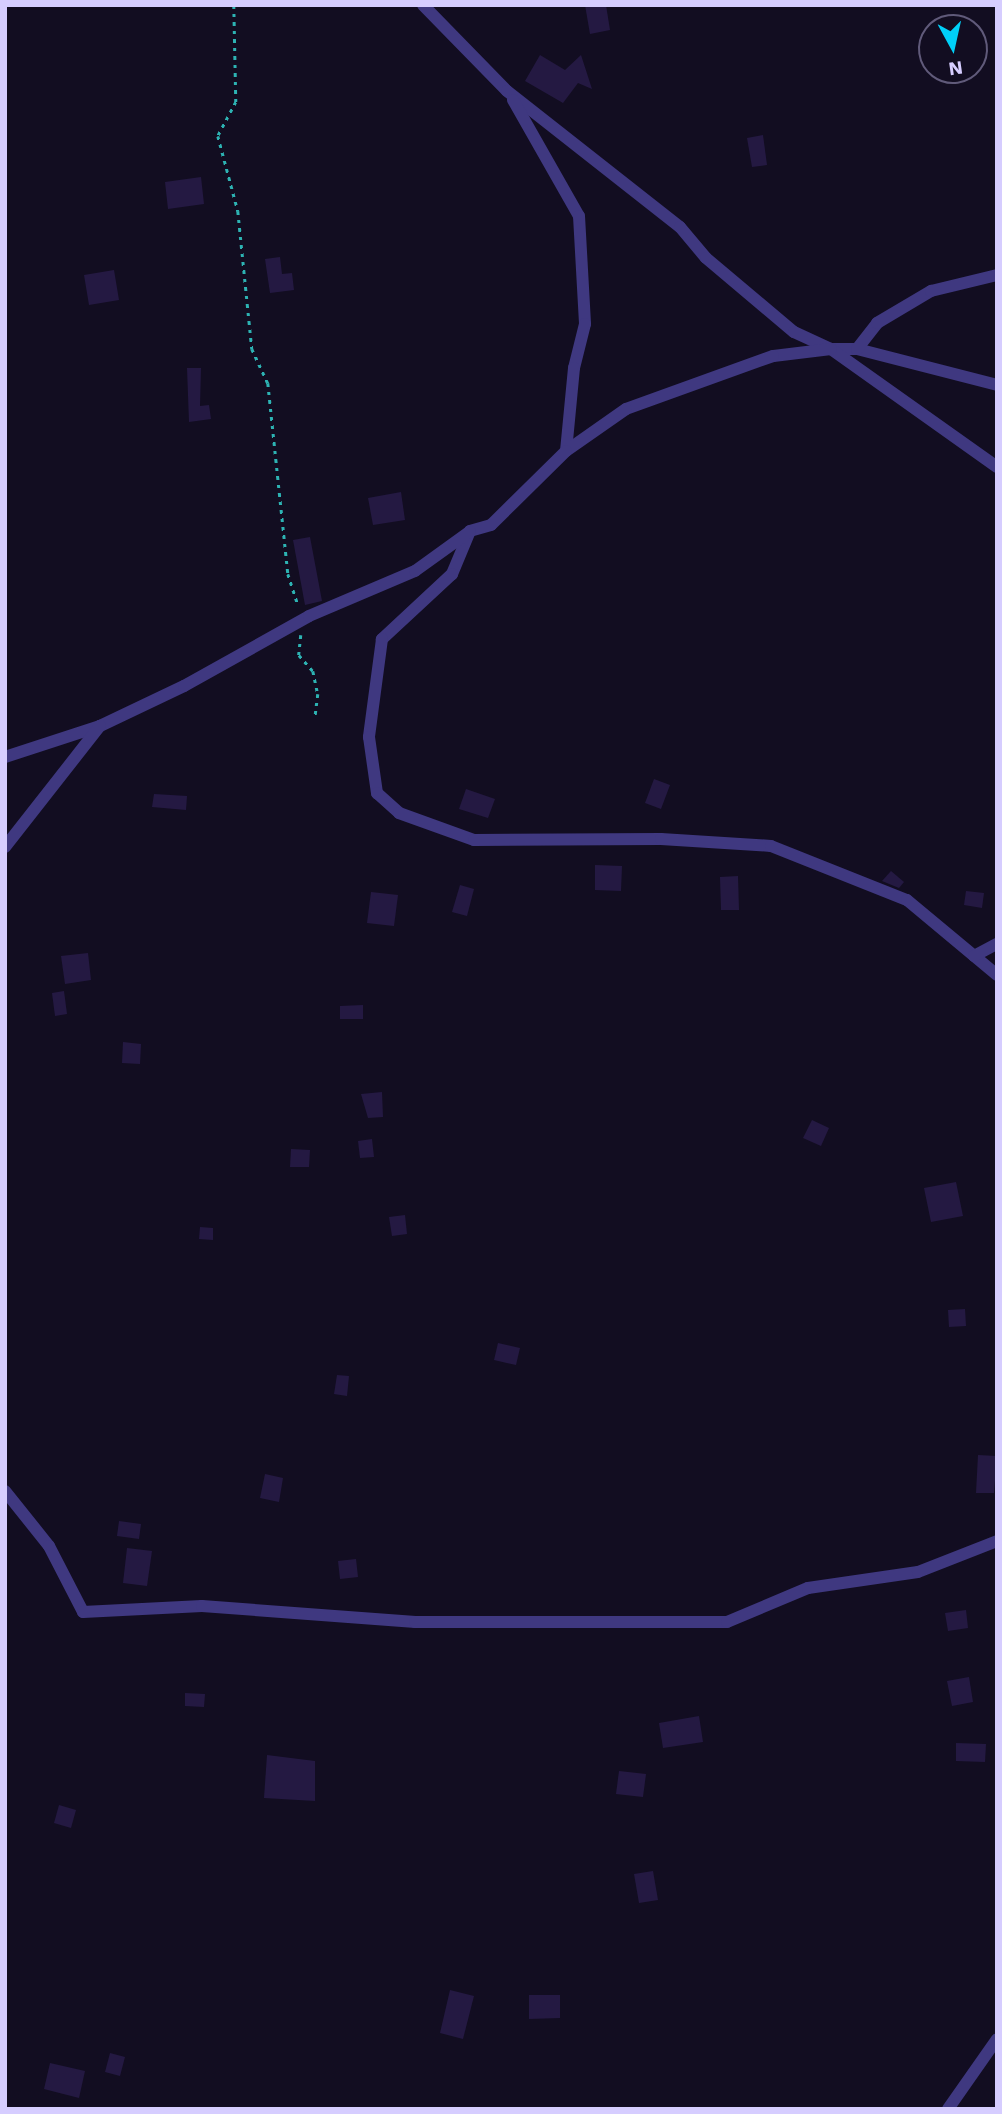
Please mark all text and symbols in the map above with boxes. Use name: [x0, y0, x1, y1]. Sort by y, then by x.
north arrow: [918, 14, 988, 84]
text: N: [947, 56, 964, 81]

